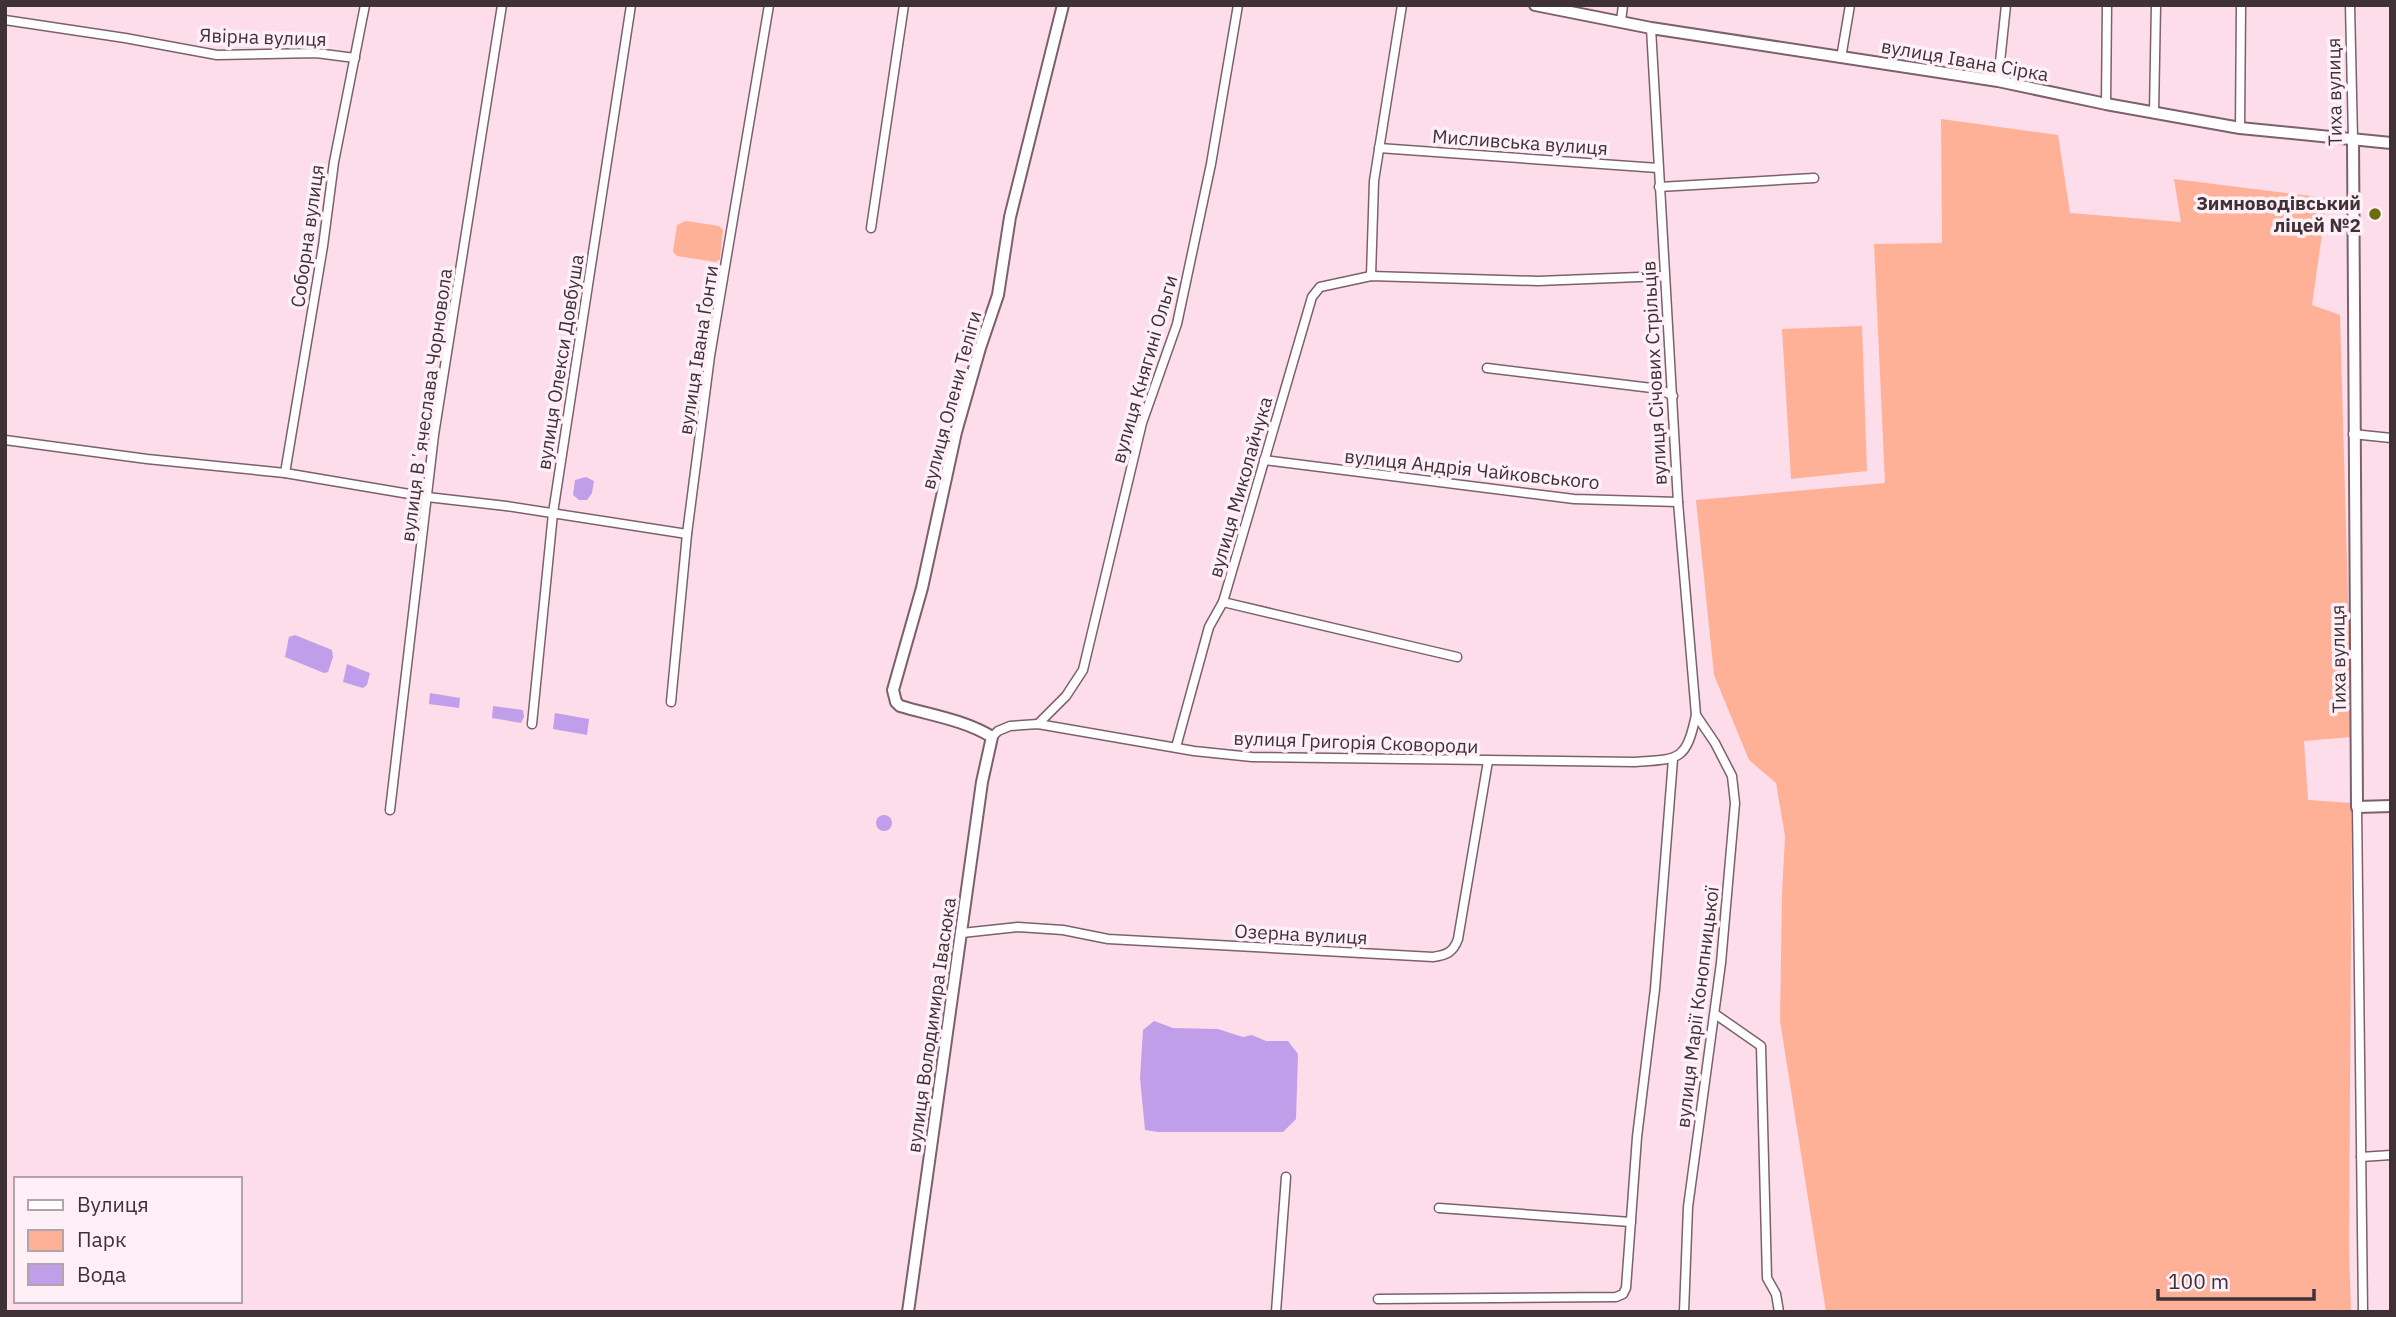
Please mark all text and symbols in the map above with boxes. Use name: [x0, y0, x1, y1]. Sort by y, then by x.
street label: Явірна вулиця: [199, 23, 327, 51]
street label: вулиця Івана Сірка: [1879, 33, 2051, 87]
street label: Тиха вулиця: [2321, 38, 2347, 146]
street label: Мисливська вулиця: [1431, 124, 1609, 160]
street label: Соборна вулиця: [285, 163, 329, 309]
place label: Зимноводівський ліцей №2: [2196, 191, 2361, 237]
marker: Зимноводівський ліцей №2: [2367, 206, 2383, 222]
street label: вулиця Олекси Довбуша: [531, 253, 589, 471]
street label: вулиця Січових Стрільців: [1636, 260, 1672, 486]
street label: вулиця Івана Ґонти: [673, 264, 723, 436]
street label: вулиця Вʼячеслава Чорновола: [395, 267, 457, 543]
street label: вулиця Княгині Ольги: [1106, 272, 1182, 466]
street label: вулиця Олени Теліги: [916, 308, 986, 492]
street label: вулиця Миколайчука: [1203, 394, 1277, 580]
street label: вулиця Андрія Чайковського: [1343, 444, 1601, 494]
street label: Тиха вулиця: [2325, 605, 2351, 713]
street label: вулиця Григорія Сковороди: [1233, 726, 1479, 758]
street label: вулиця Марії Конопницької: [1670, 884, 1724, 1129]
street label: вулиця Володимира Івасюка: [901, 896, 961, 1154]
street label: Озерна вулиця: [1234, 919, 1368, 949]
legend: [14, 1177, 242, 1303]
text: Вулиця: [77, 1190, 149, 1218]
text: Парк: [77, 1225, 127, 1253]
scale bar: [2158, 1258, 2314, 1302]
text: Вода: [77, 1260, 126, 1288]
text: 100 m: [2168, 1267, 2229, 1295]

